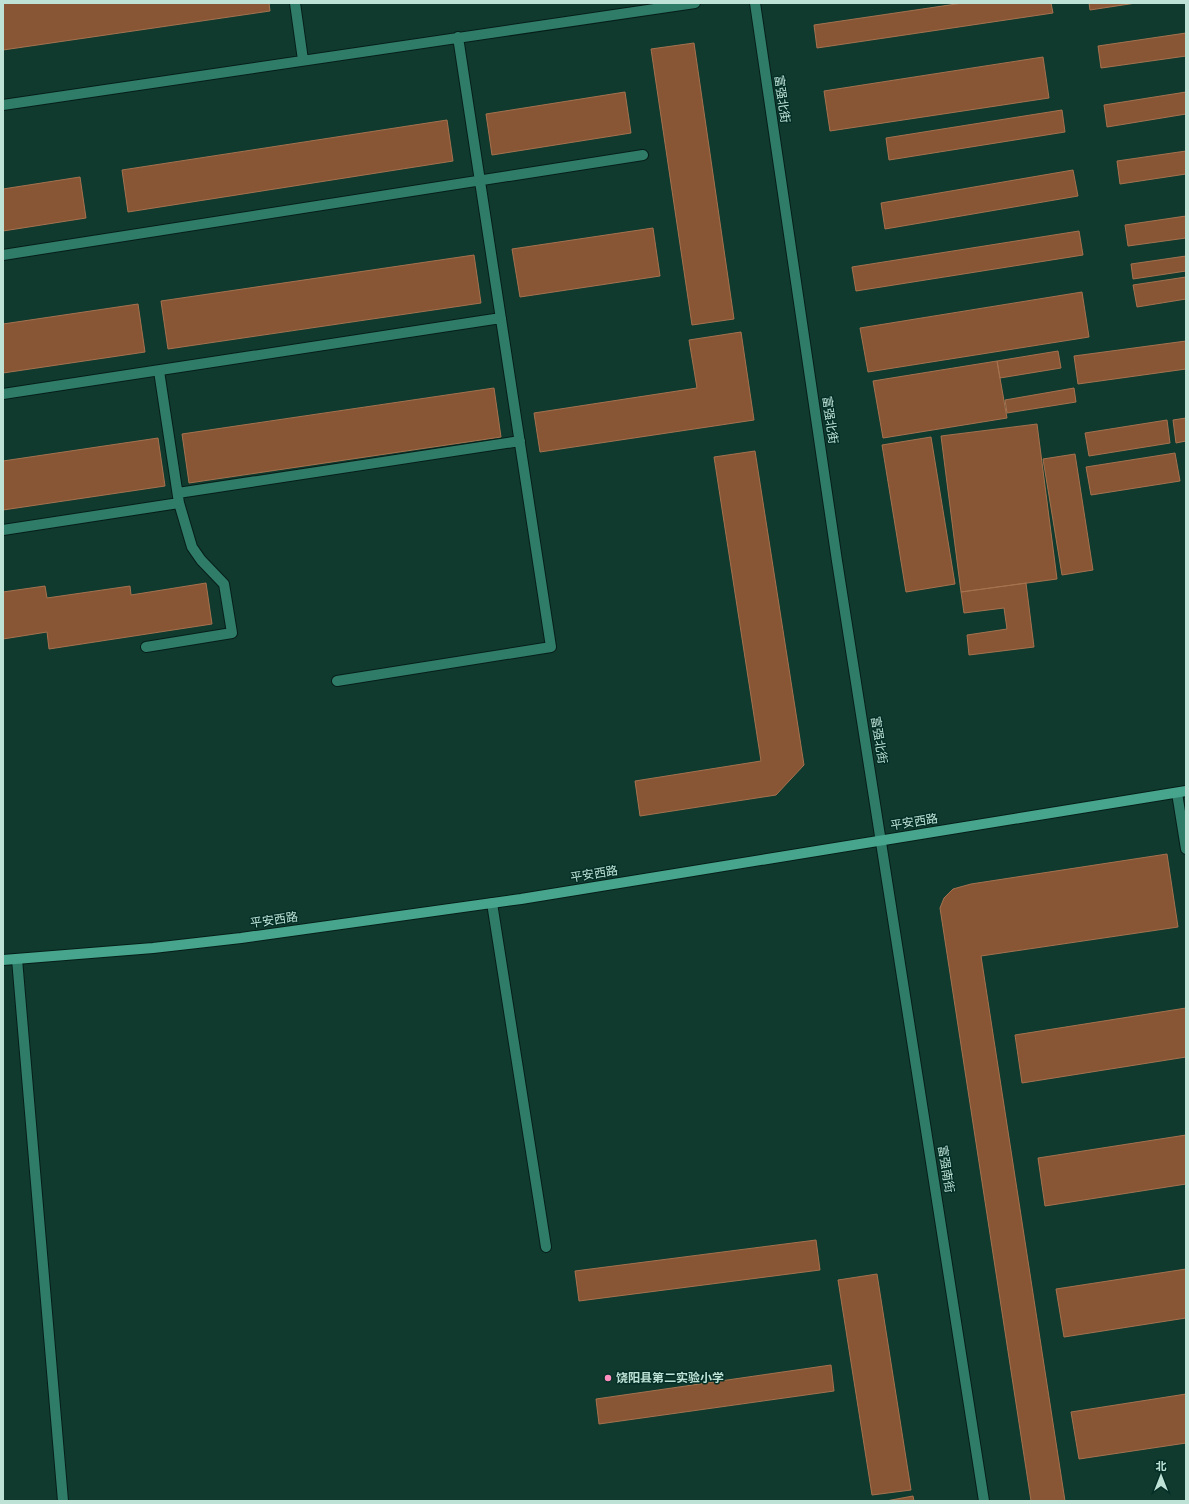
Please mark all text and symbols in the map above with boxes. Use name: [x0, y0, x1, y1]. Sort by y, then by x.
street label: 富强北街: [770, 74, 792, 124]
street label: 富强北街: [818, 395, 840, 445]
street label: 富强北街: [866, 715, 890, 765]
street label: 平安西路: [889, 811, 939, 835]
street label: 平安西路: [569, 863, 619, 887]
street label: 平安西路: [249, 910, 299, 932]
street label: 富强南街: [933, 1144, 957, 1194]
place label: 饶阳县第二实验小学: [616, 1371, 724, 1387]
marker: 饶阳县第二实验小学: [603, 1373, 613, 1383]
north arrow: [1141, 1456, 1181, 1496]
text: 北: [1156, 1460, 1167, 1474]

